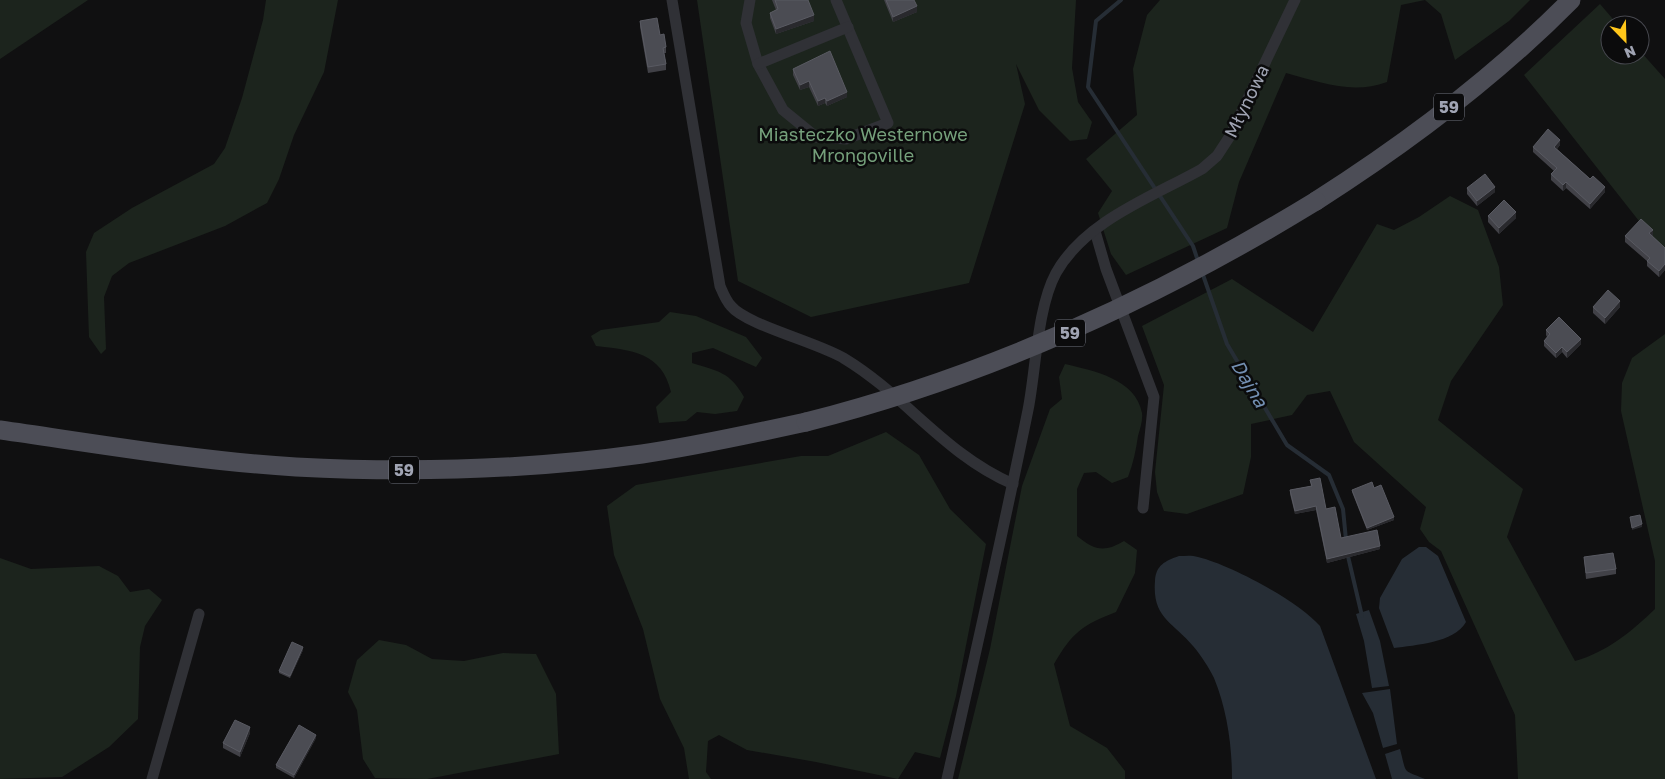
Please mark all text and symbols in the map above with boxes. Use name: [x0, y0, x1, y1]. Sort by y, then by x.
north arrow: [1600, 15, 1650, 65]
text: N: [1622, 43, 1638, 62]
street label: Młynowa: [1219, 61, 1273, 141]
road number: 59: [1434, 94, 1464, 120]
park label: Miasteczko Westernowe Mrongoville: [758, 123, 968, 166]
road number: 59: [1055, 319, 1085, 346]
water label: Dajna: [1227, 355, 1274, 412]
road number: 59: [389, 456, 419, 484]

